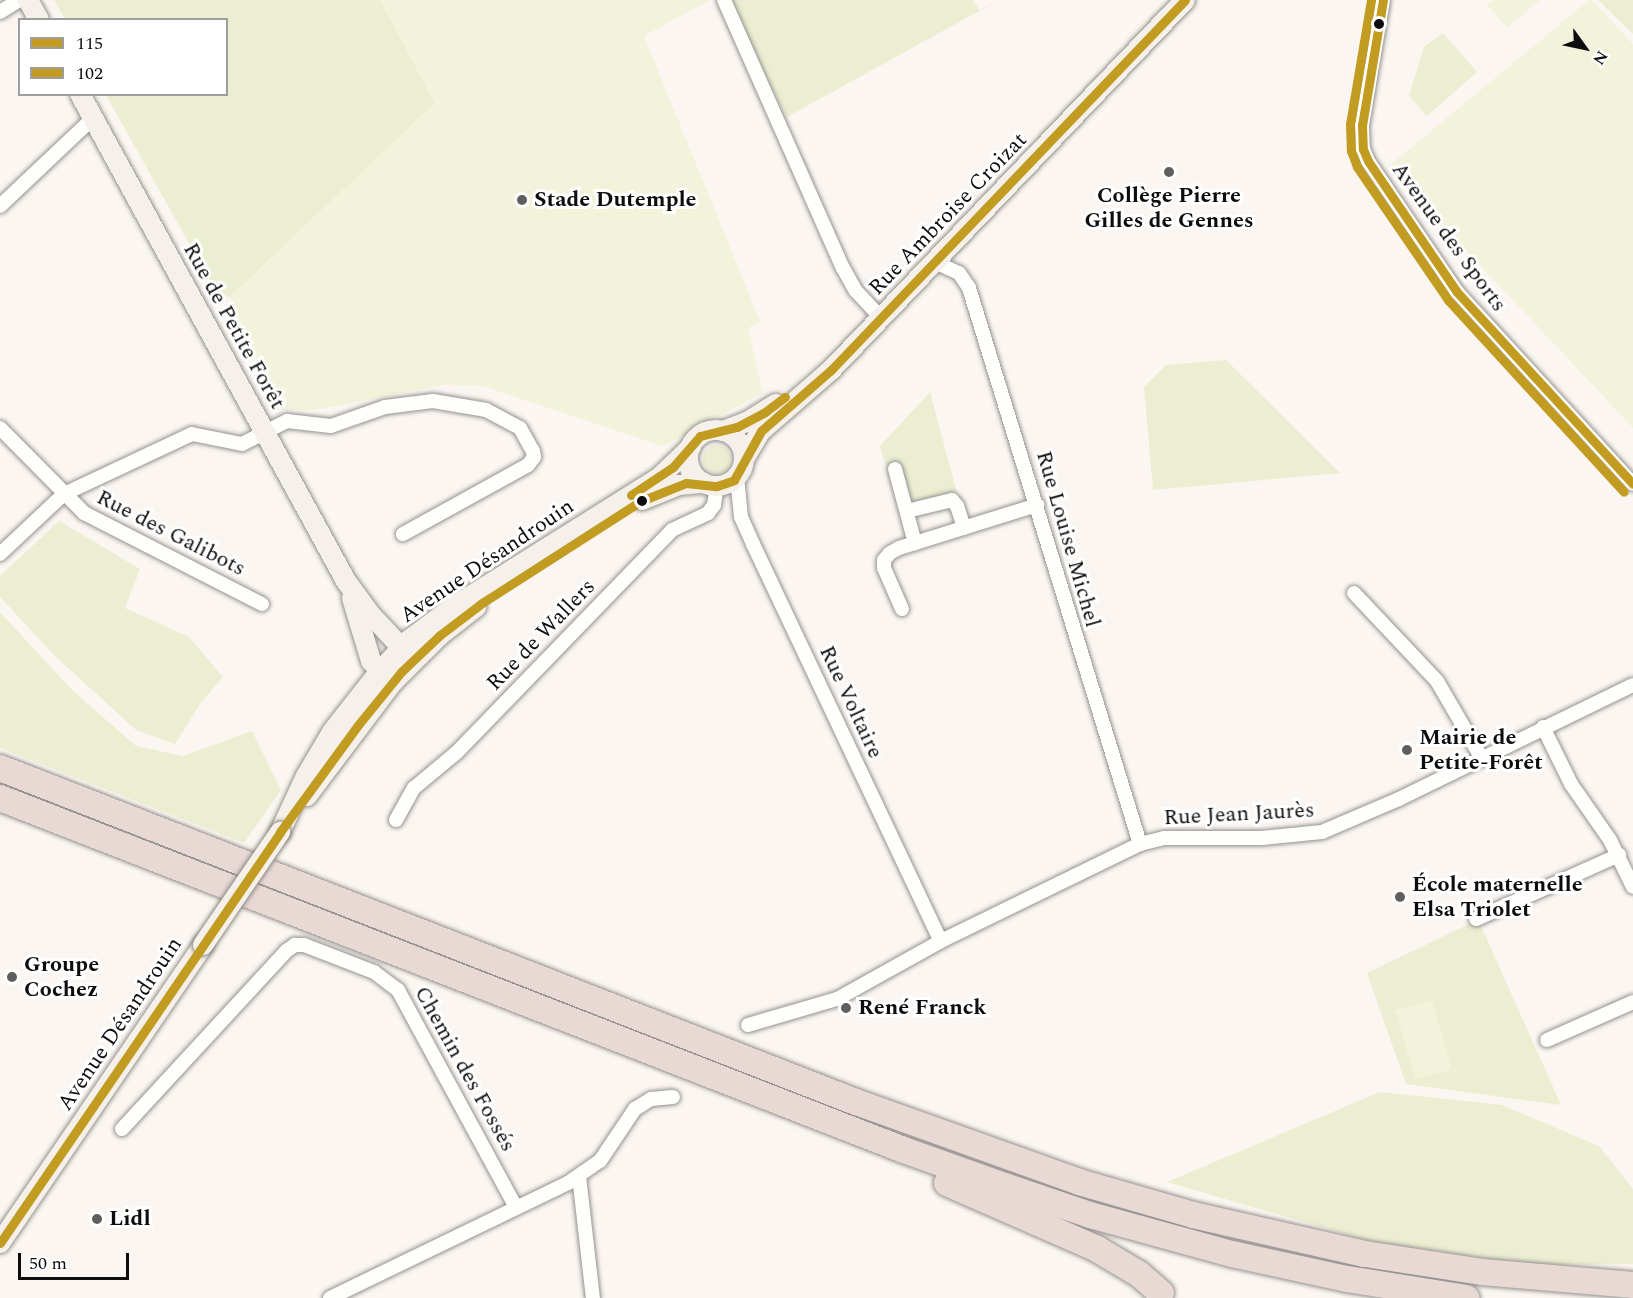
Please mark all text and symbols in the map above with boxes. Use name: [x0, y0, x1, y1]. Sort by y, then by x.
legend: [18, 18, 228, 96]
unlabelled marker: [1373, 18, 1385, 30]
north arrow: [1555, 18, 1615, 78]
text: 115: [76, 30, 103, 57]
text: N: [1586, 46, 1614, 70]
text: 102: [76, 60, 103, 87]
street label: Rue Ambroise Croizat: [863, 127, 1033, 301]
street label: Avenue des Sports: [1386, 157, 1512, 317]
marker: Collège Pierre Gilles de Gennes: [1162, 165, 1176, 179]
place label: Collège Pierre Gilles de Gennes: [1084, 182, 1254, 234]
place label: Stade Dutemple: [534, 187, 696, 213]
marker: Stade Dutemple: [515, 193, 529, 207]
street label: Rue de Petite Forêt: [177, 238, 291, 414]
street label: Rue Louise Michel: [1030, 448, 1106, 630]
street label: Rue des Galibots: [92, 484, 250, 582]
street label: Avenue Désandrouin: [395, 493, 579, 629]
unlabelled marker: [636, 495, 648, 507]
street label: Rue de Wallers: [481, 574, 601, 696]
street label: Rue Voltaire: [813, 641, 889, 763]
place label: Mairie de Petite-Forêt: [1419, 724, 1543, 776]
marker: Mairie de Petite-Forêt: [1400, 743, 1414, 757]
street label: Rue Jean Jaurès: [1163, 797, 1315, 831]
place label: École maternelle Elsa Triolet: [1412, 871, 1583, 922]
marker: École maternelle Elsa Triolet: [1393, 890, 1407, 904]
street label: Avenue Désandrouin: [52, 932, 188, 1116]
place label: Groupe Cochez: [24, 951, 99, 1002]
marker: Groupe Cochez: [5, 970, 19, 984]
street label: Chemin des Fossés: [409, 982, 521, 1156]
place label: René Franck: [858, 995, 987, 1021]
marker: René Franck: [839, 1001, 853, 1015]
place label: Lidl: [109, 1206, 151, 1232]
marker: Lidl: [90, 1212, 104, 1226]
scale bar: [21, 1241, 132, 1279]
text: 50 m: [29, 1250, 67, 1277]

